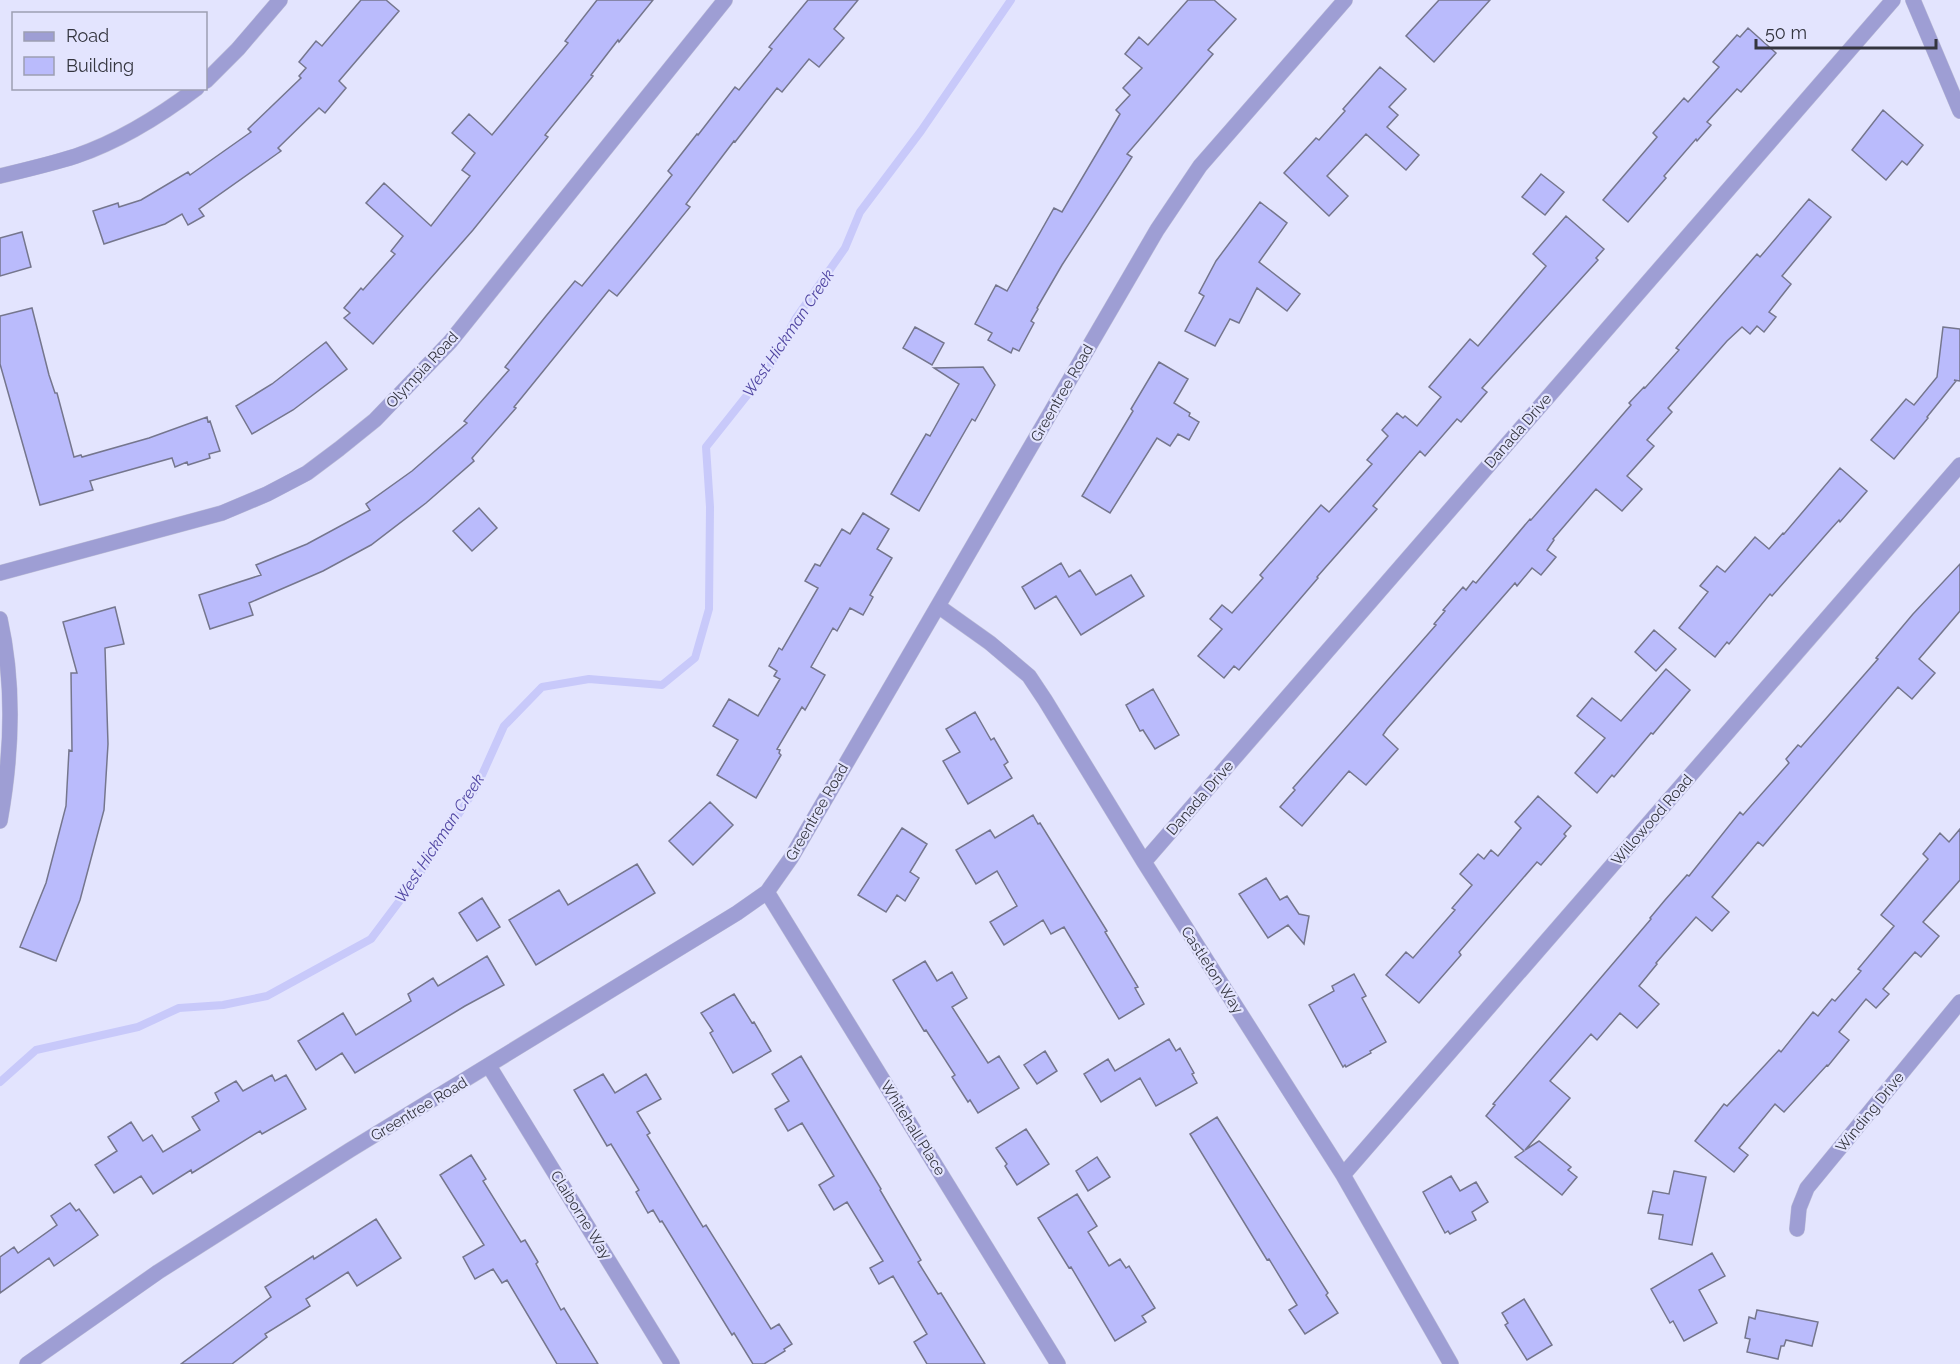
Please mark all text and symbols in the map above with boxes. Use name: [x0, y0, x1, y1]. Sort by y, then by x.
legend: [12, 12, 207, 90]
scale bar: [1756, 12, 1936, 50]
text: 50 m: [1765, 22, 1807, 43]
text: Road: [66, 25, 109, 46]
text: Building: [66, 55, 134, 76]
water label: West Hickman Creek: [739, 265, 838, 401]
street label: Olympia Road: [382, 328, 462, 412]
street label: Greentree Road: [1027, 341, 1097, 445]
street label: Danada Drive: [1481, 390, 1555, 472]
street label: Danada Drive: [1163, 757, 1237, 839]
street label: Greentree Road: [782, 760, 852, 864]
water label: West Hickman Creek: [391, 770, 488, 906]
street label: Willowood Road: [1608, 771, 1696, 869]
street label: Castleton Way: [1177, 923, 1247, 1017]
street label: Winding Drive: [1832, 1068, 1908, 1156]
street label: Greentree Road: [367, 1073, 471, 1145]
street label: Whitehall Place: [877, 1077, 949, 1179]
street label: Claiborne Way: [547, 1167, 615, 1263]

